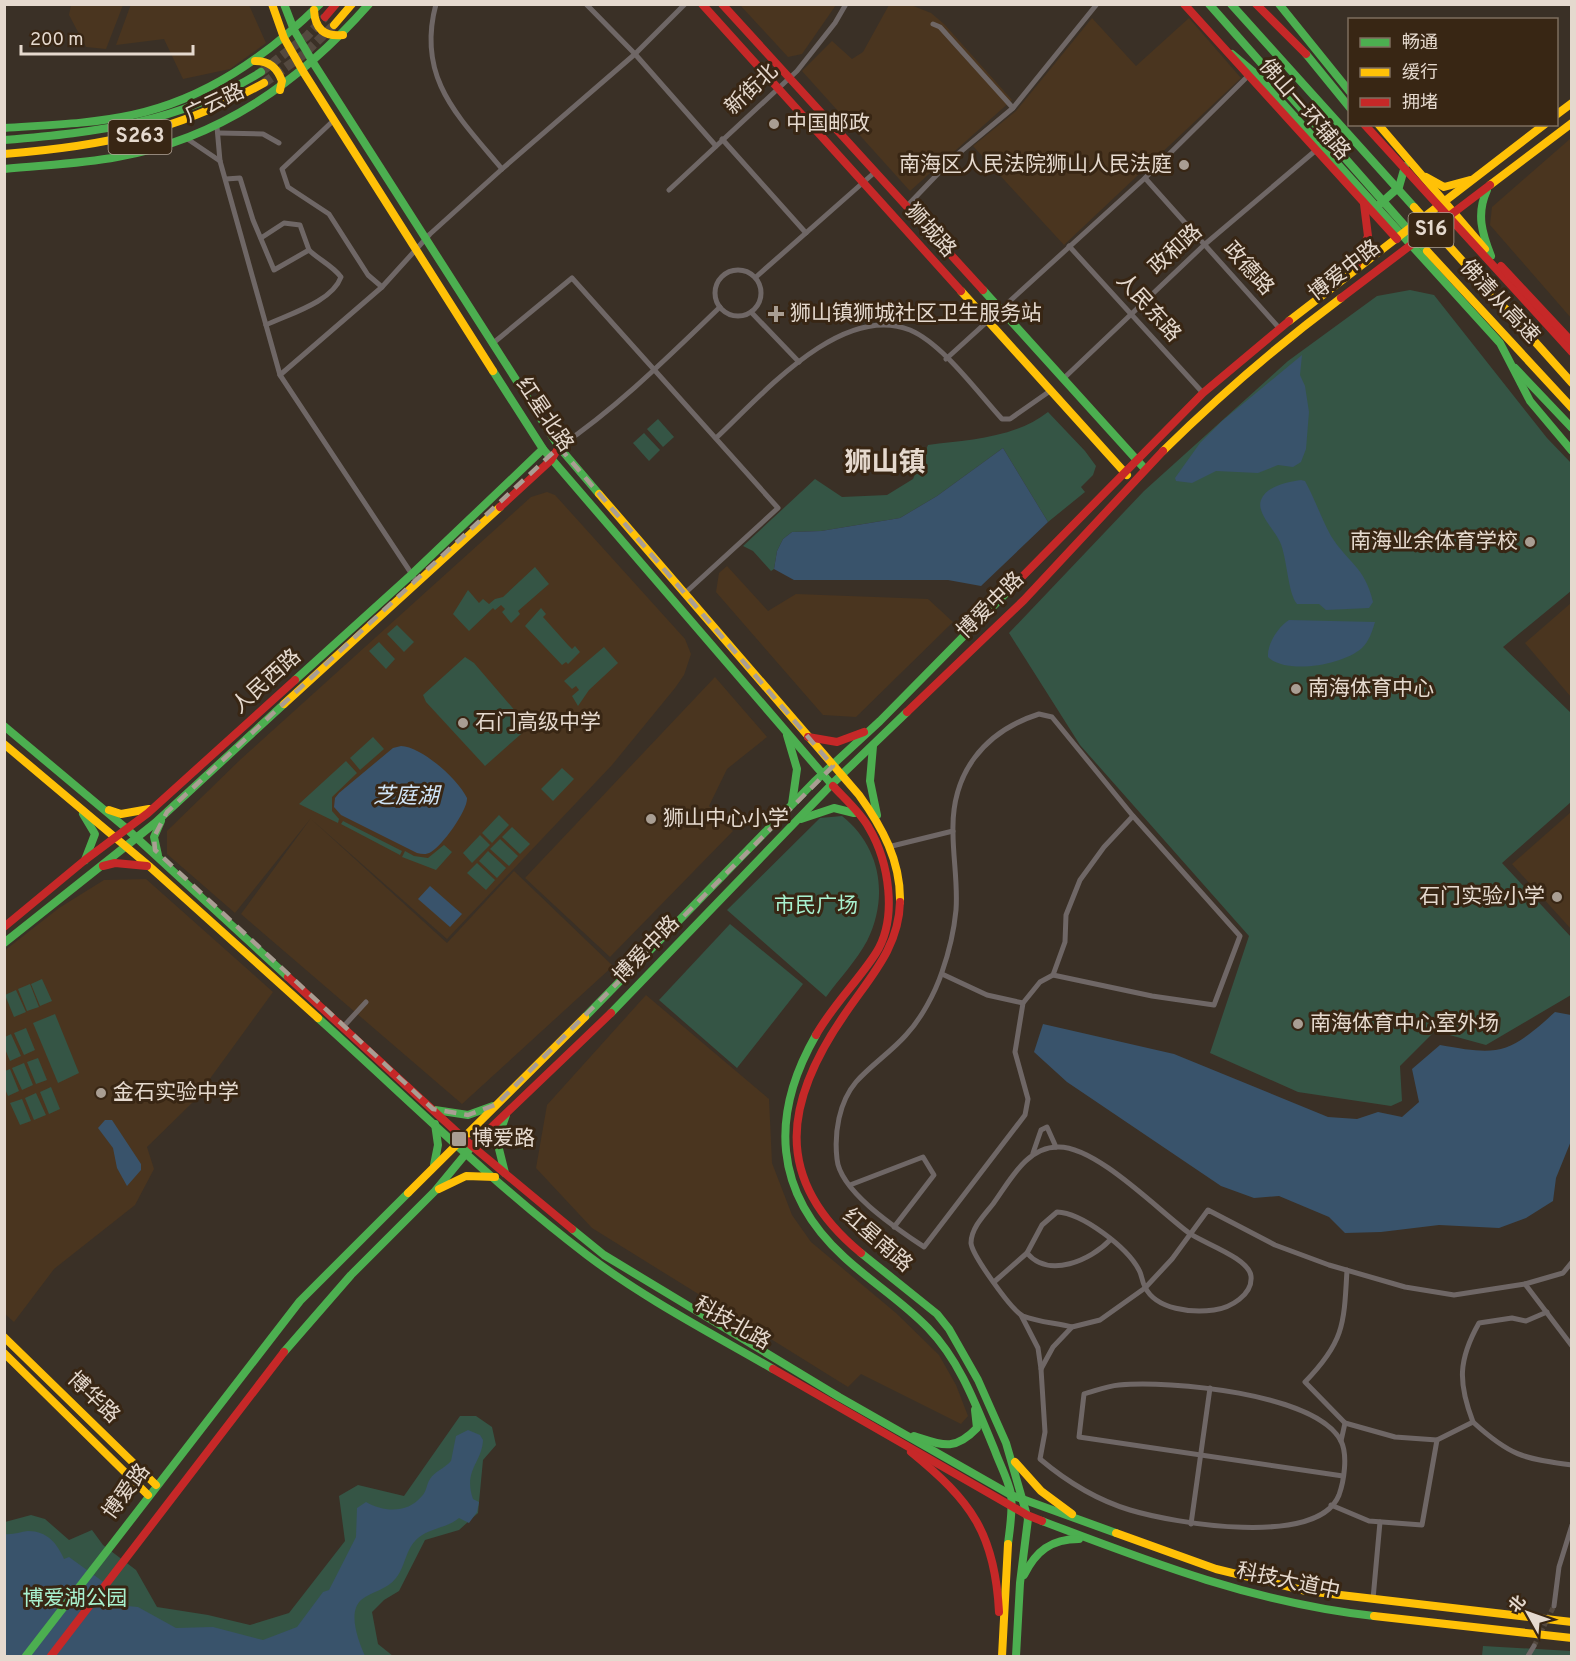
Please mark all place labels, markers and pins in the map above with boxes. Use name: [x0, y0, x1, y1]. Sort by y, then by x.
place label: 中国邮政: [786, 111, 870, 138]
marker: 中国邮政: [767, 117, 781, 131]
place label: 南海区人民法院狮山人民法庭: [899, 152, 1172, 179]
marker: 南海区人民法院狮山人民法庭: [1177, 158, 1191, 172]
place label: 狮山镇狮城社区卫生服务站: [790, 301, 1042, 328]
marker: 狮山镇狮城社区卫生服务站: [767, 305, 785, 323]
place label: 南海业余体育学校: [1350, 529, 1518, 556]
marker: 南海业余体育学校: [1523, 535, 1537, 549]
place label: 南海体育中心: [1308, 676, 1434, 703]
marker: 南海体育中心: [1289, 682, 1303, 696]
place label: 石门高级中学: [475, 710, 601, 737]
marker: 石门高级中学: [456, 716, 470, 730]
place label: 狮山中心小学: [663, 806, 789, 833]
marker: 狮山中心小学: [644, 812, 658, 826]
place label: 石门实验小学: [1419, 884, 1545, 911]
marker: 石门实验小学: [1550, 890, 1564, 904]
place label: 南海体育中心室外场: [1310, 1011, 1499, 1038]
marker: 南海体育中心室外场: [1291, 1017, 1305, 1031]
place label: 金石实验中学: [113, 1080, 239, 1107]
marker: 金石实验中学: [94, 1086, 108, 1100]
place label: 博爱路: [472, 1126, 535, 1153]
marker: 博爱路: [450, 1130, 468, 1148]

